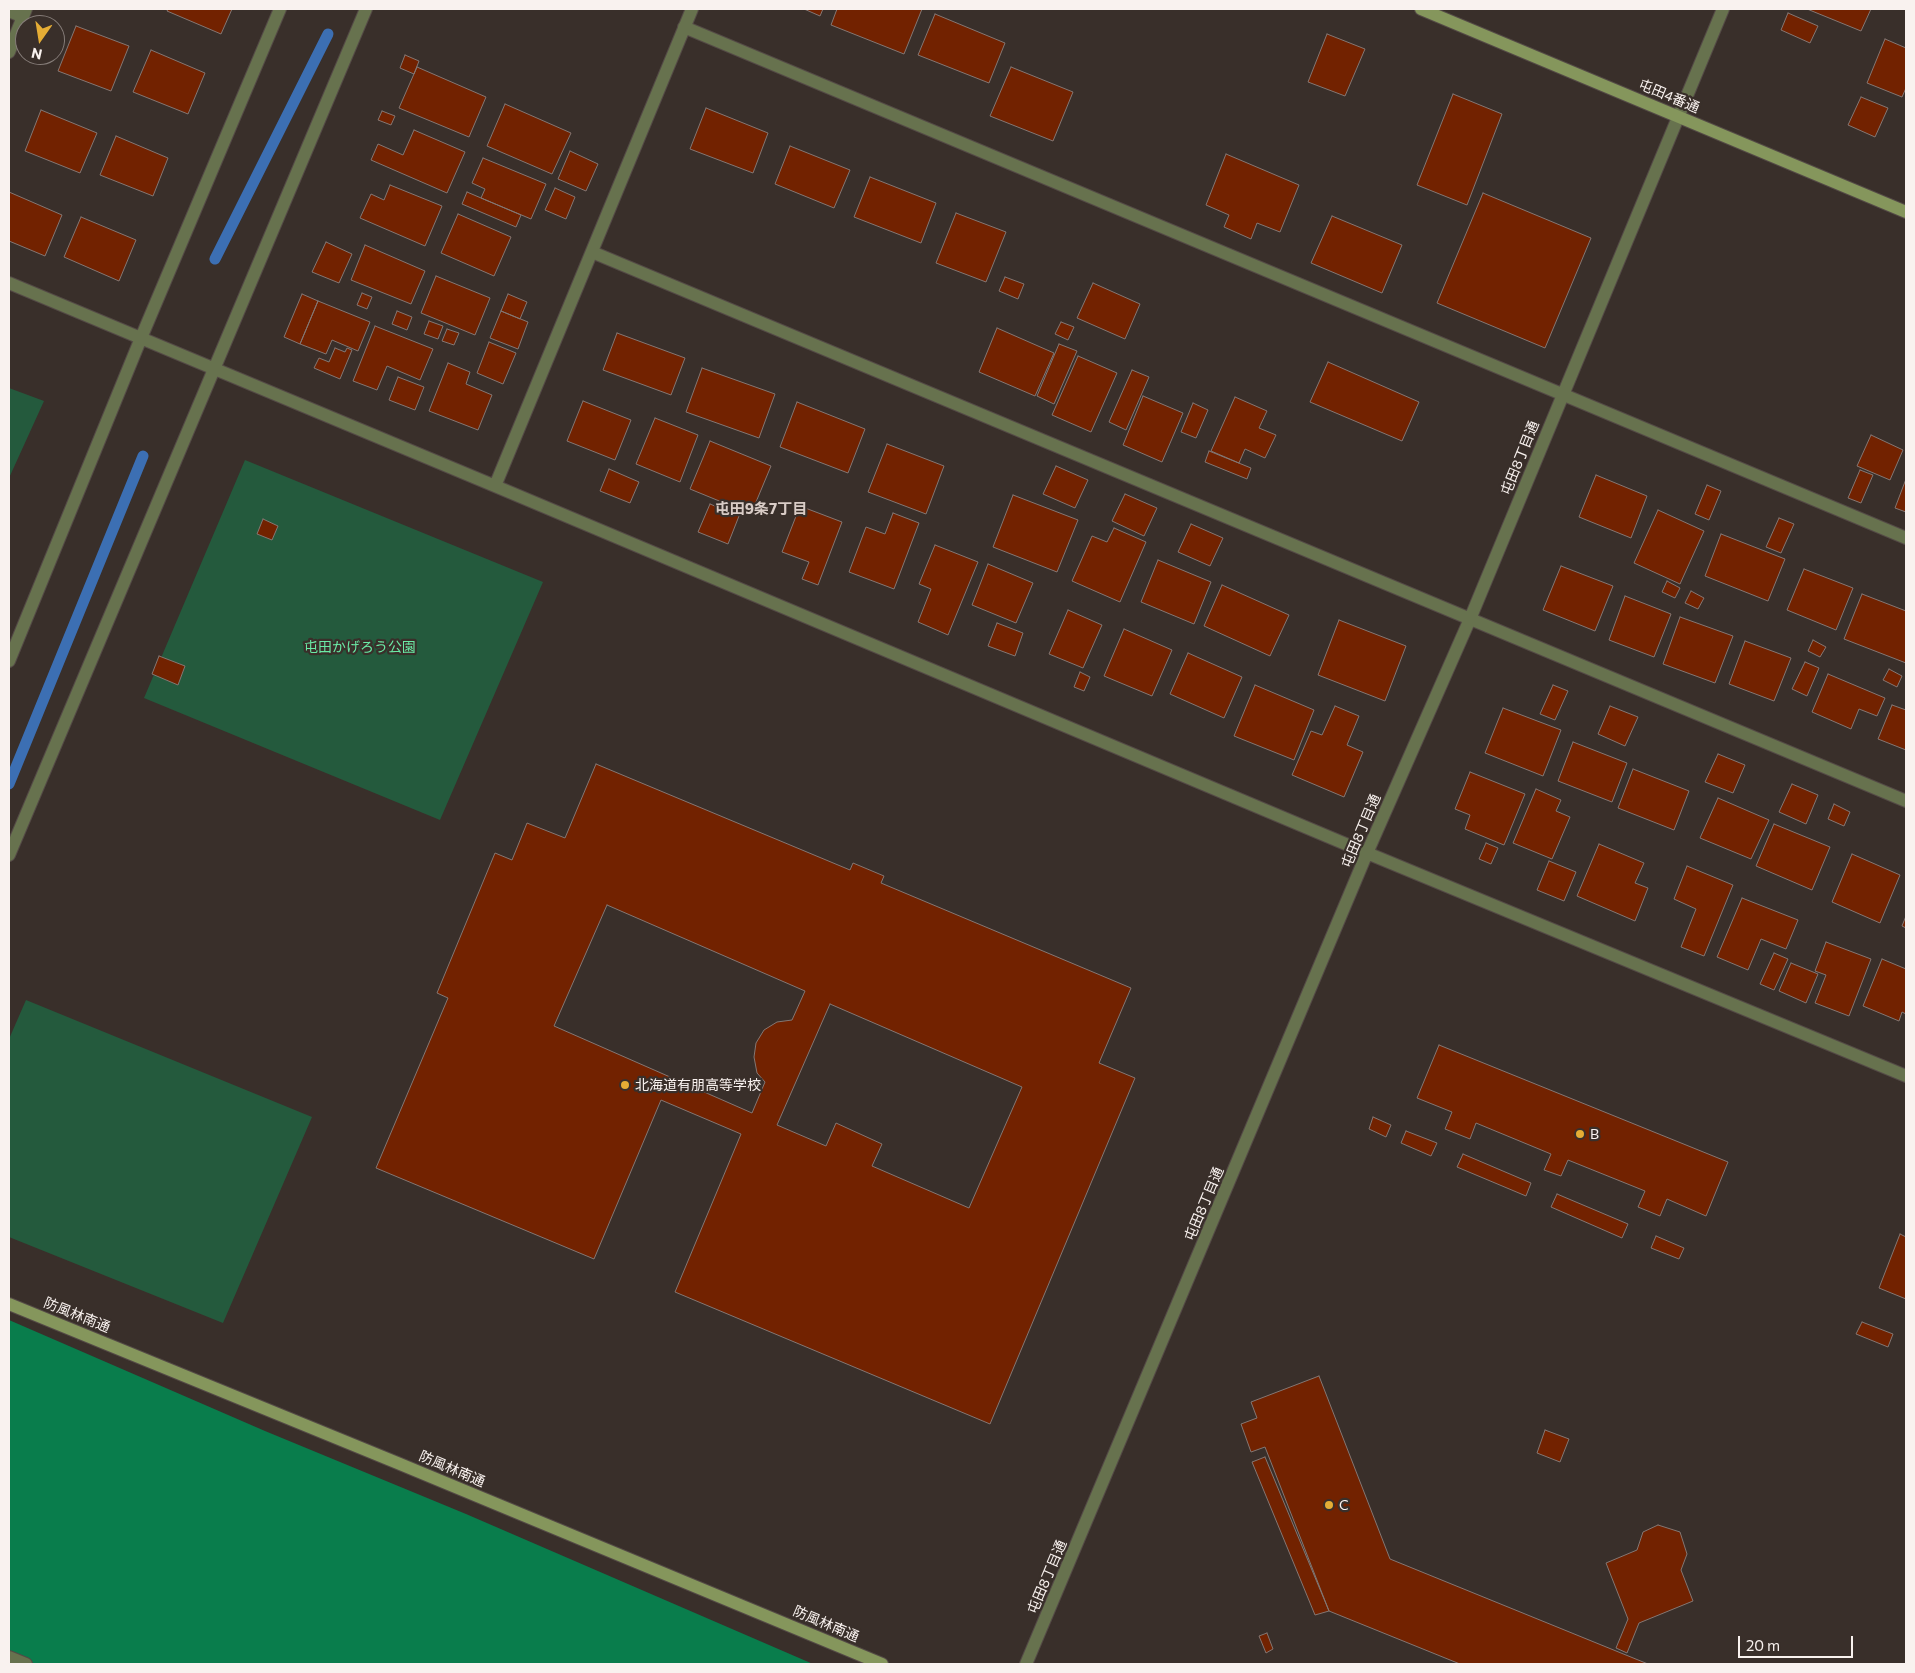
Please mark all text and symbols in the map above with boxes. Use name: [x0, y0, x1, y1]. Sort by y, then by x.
north arrow: [15, 15, 65, 65]
text: N: [30, 45, 44, 64]
street label: 屯田4番通: [1636, 76, 1702, 116]
street label: 屯田8丁目通: [1498, 418, 1542, 498]
district label: 屯田9条7丁目: [715, 500, 807, 518]
park label: 屯田かげろう公園: [304, 639, 416, 655]
street label: 屯田8丁目通: [1338, 792, 1384, 870]
place label: 北海道有朋高等学校: [635, 1077, 761, 1093]
marker: 北海道有朋高等学校: [619, 1079, 631, 1091]
place label: B: [1590, 1126, 1599, 1142]
marker: B: [1574, 1128, 1586, 1140]
street label: 屯田8丁目通: [1181, 1165, 1227, 1243]
street label: 防風林南通: [41, 1294, 113, 1336]
street label: 防風林南通: [417, 1448, 487, 1490]
place label: C: [1339, 1497, 1349, 1513]
marker: C: [1323, 1499, 1335, 1511]
street label: 屯田8丁目通: [1024, 1538, 1070, 1616]
street label: 防風林南通: [791, 1603, 861, 1645]
scale bar: [1740, 1626, 1855, 1658]
text: 20 m: [1746, 1636, 1780, 1654]

